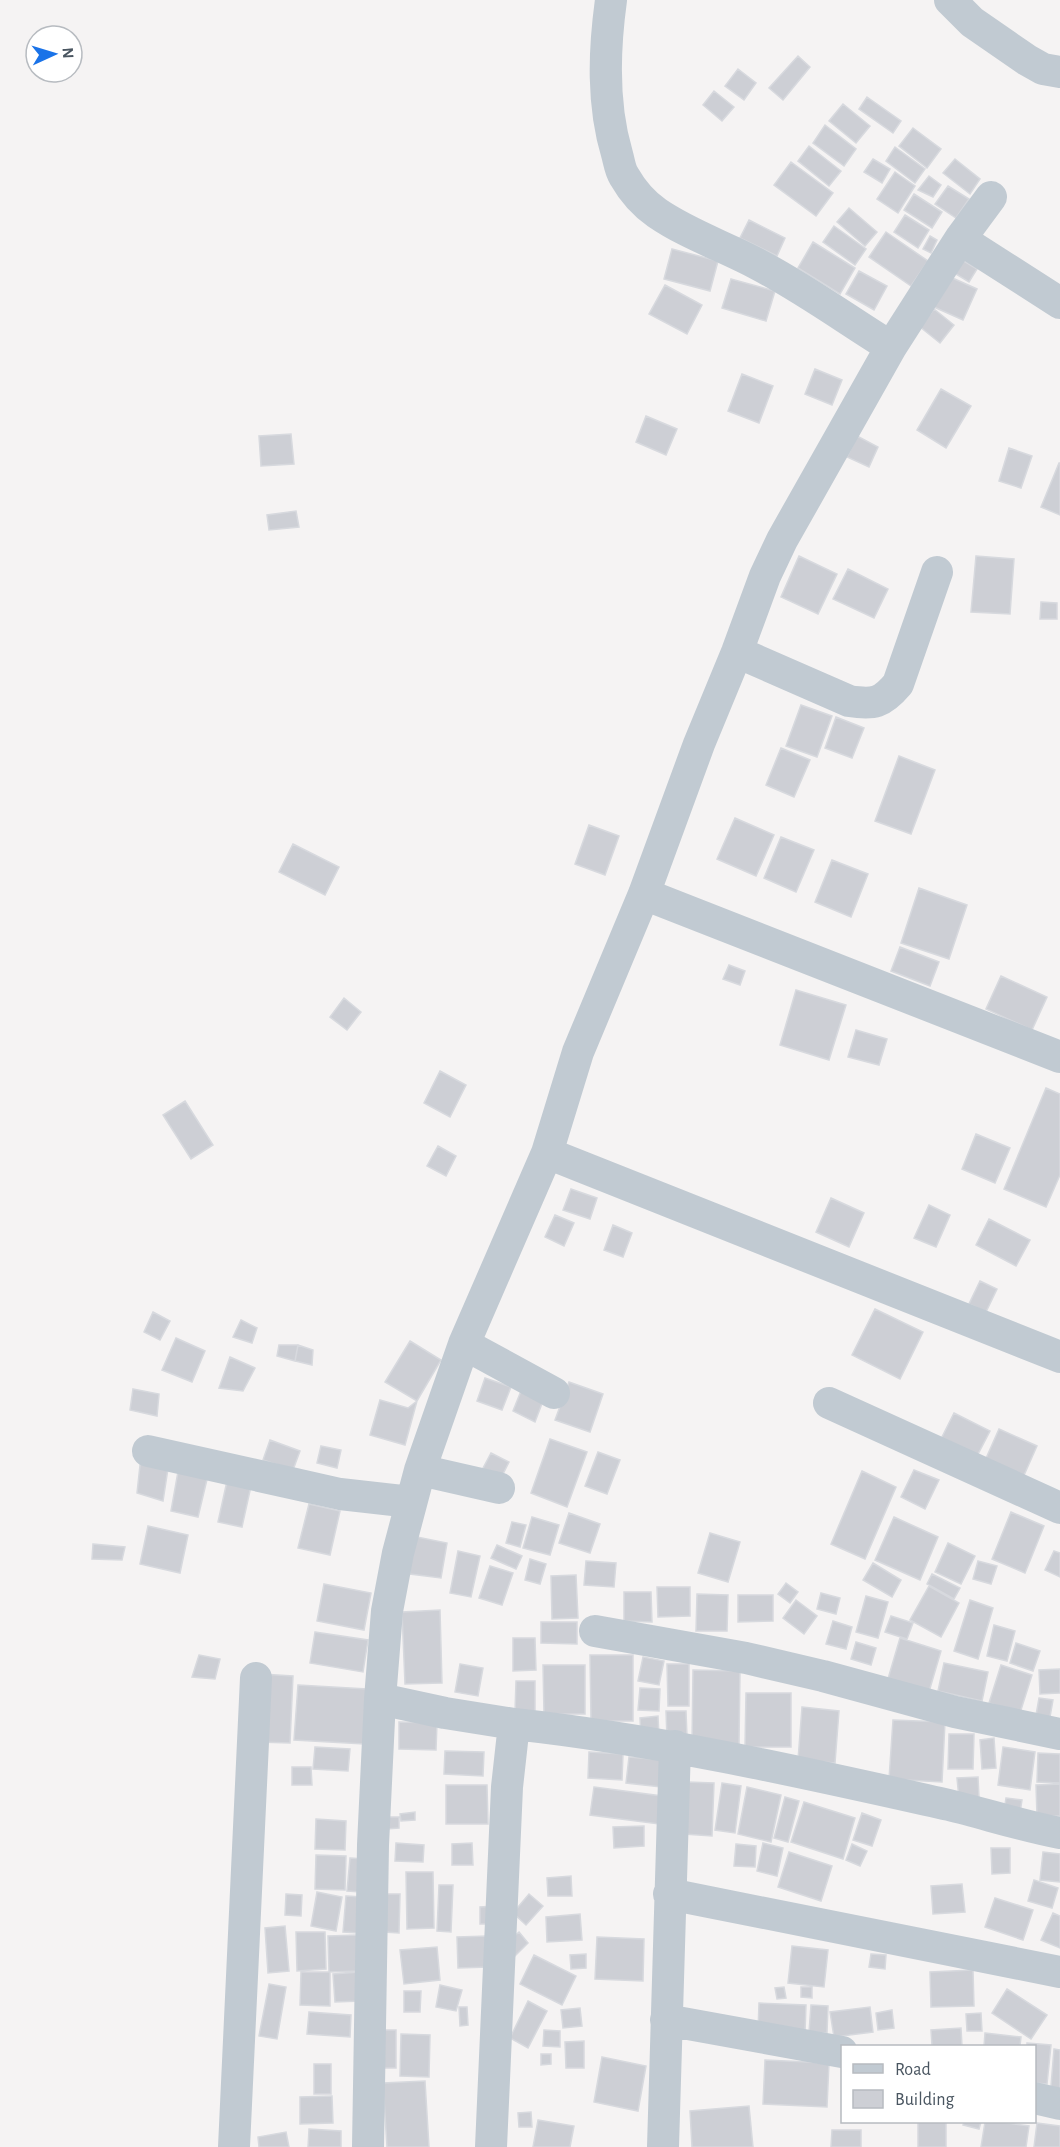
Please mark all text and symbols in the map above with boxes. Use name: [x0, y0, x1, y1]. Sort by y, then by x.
north arrow: [24, 24, 84, 84]
text: N: [60, 47, 76, 59]
legend: [841, 2045, 1036, 2123]
text: Road: [895, 2061, 931, 2079]
text: Building: [895, 2091, 955, 2109]

